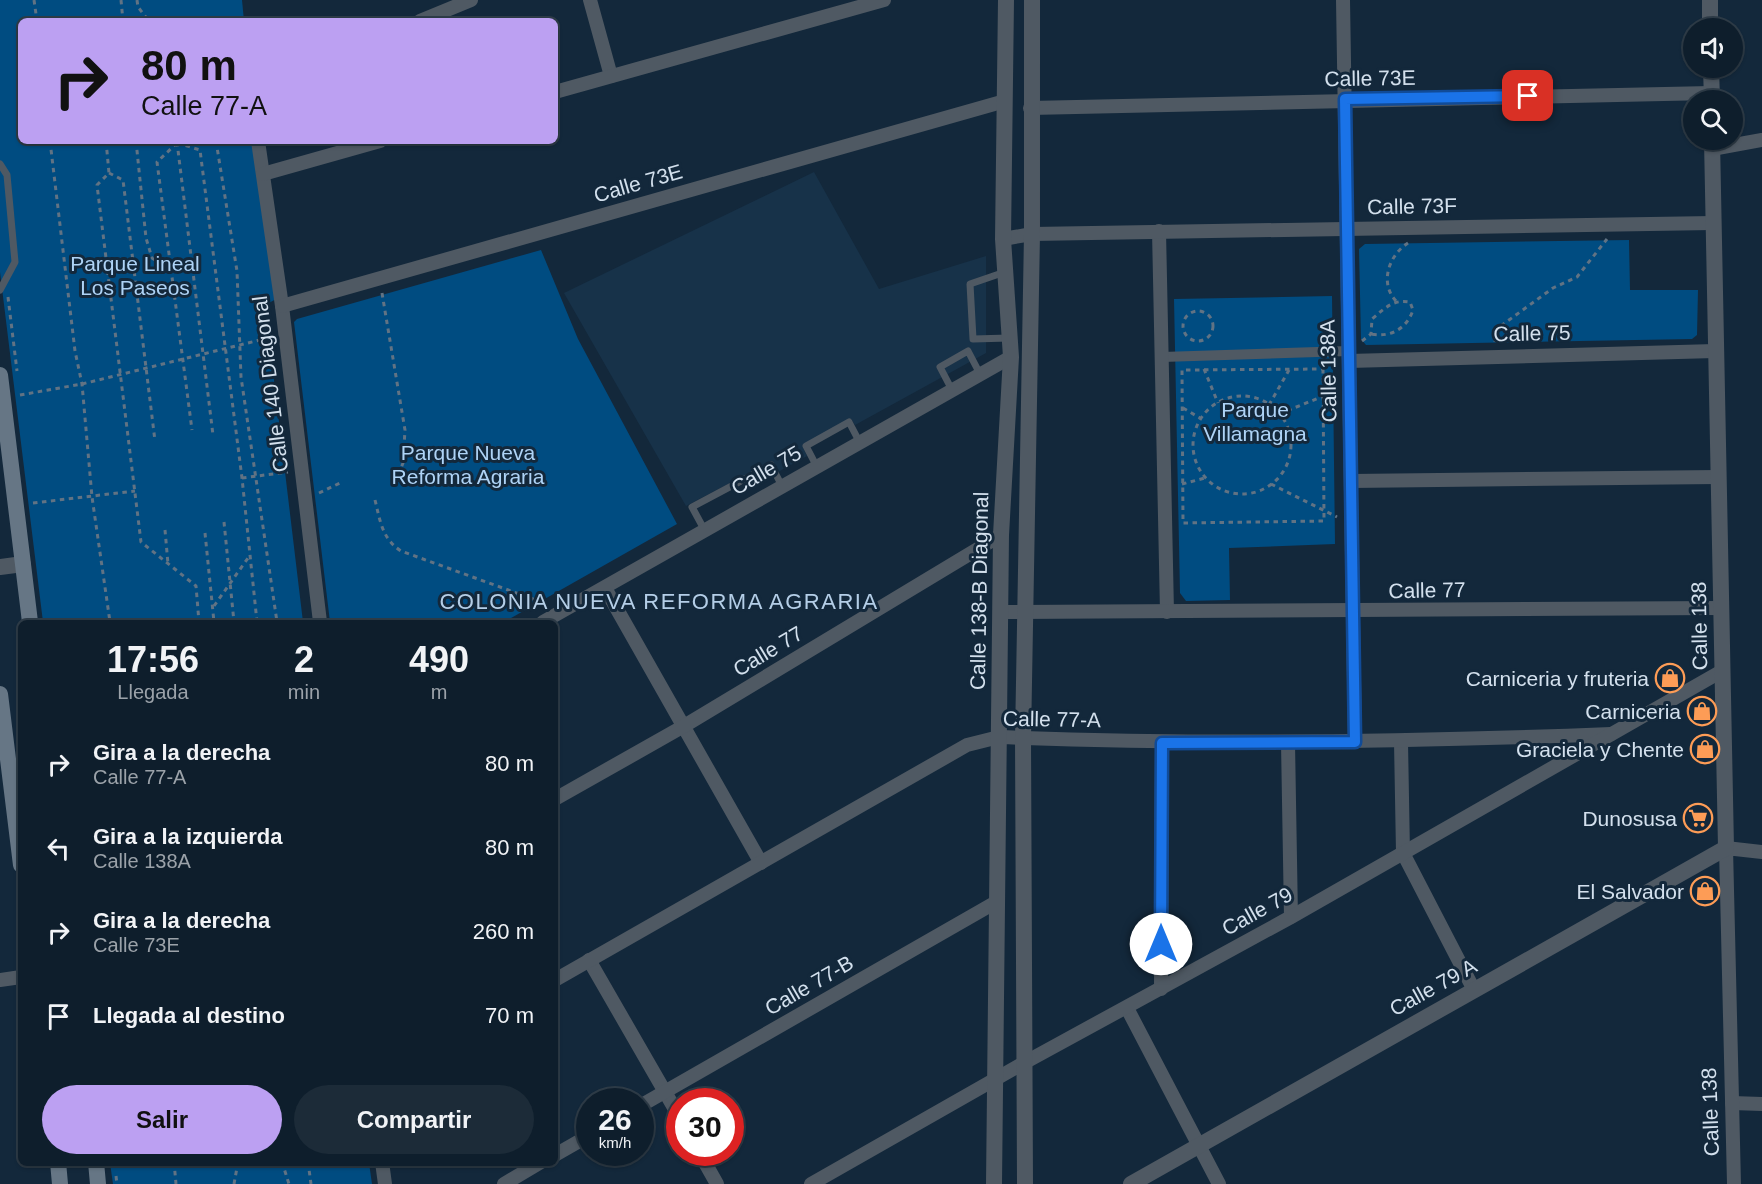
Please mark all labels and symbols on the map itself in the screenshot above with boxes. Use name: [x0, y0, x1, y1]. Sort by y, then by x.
street label: Calle 73E: [1324, 66, 1416, 90]
pin: [1502, 70, 1553, 121]
street label: Calle 73E: [591, 159, 685, 207]
street label: Calle 73F: [1367, 194, 1457, 218]
park label: Parque Lineal Los Paseos: [70, 252, 200, 299]
street label: Calle 140 Diagonal: [248, 295, 292, 473]
street label: Calle 138A: [1316, 319, 1340, 423]
street label: Calle 75: [1493, 321, 1571, 345]
park label: Parque Villamagna: [1203, 398, 1307, 445]
park label: Parque Nueva Reforma Agraria: [392, 441, 545, 488]
street label: Calle 75: [727, 441, 805, 499]
street label: Calle 138-B Diagonal: [966, 492, 992, 690]
street label: Calle 77: [1388, 578, 1466, 602]
street label: Calle 138: [1687, 581, 1711, 671]
district label: COLONIA NUEVA REFORMA AGRARIA: [439, 589, 879, 614]
street label: Calle 77: [729, 621, 807, 681]
shop icon: Carniceria y fruteria: [1654, 662, 1686, 694]
place label: Carniceria y fruteria: [1466, 667, 1649, 690]
shop icon: Carniceria: [1686, 695, 1718, 727]
place label: Carniceria: [1585, 700, 1681, 723]
street label: Calle 77-A: [1003, 707, 1101, 731]
shop icon: Graciela y Chente: [1689, 733, 1721, 765]
place label: Graciela y Chente: [1516, 738, 1684, 761]
supermarket icon: Dunosusa: [1682, 802, 1714, 834]
place label: Dunosusa: [1582, 807, 1677, 830]
shop icon: El Salvador: [1689, 875, 1721, 907]
place label: El Salvador: [1577, 880, 1684, 903]
street label: Calle 79: [1218, 882, 1296, 940]
position arrow: [1129, 912, 1193, 976]
street label: Calle 77-B: [761, 951, 857, 1019]
street label: Calle 79 A: [1386, 954, 1480, 1020]
street label: Calle 138: [1697, 1067, 1723, 1157]
speed limit sign: 30: [666, 1088, 744, 1166]

